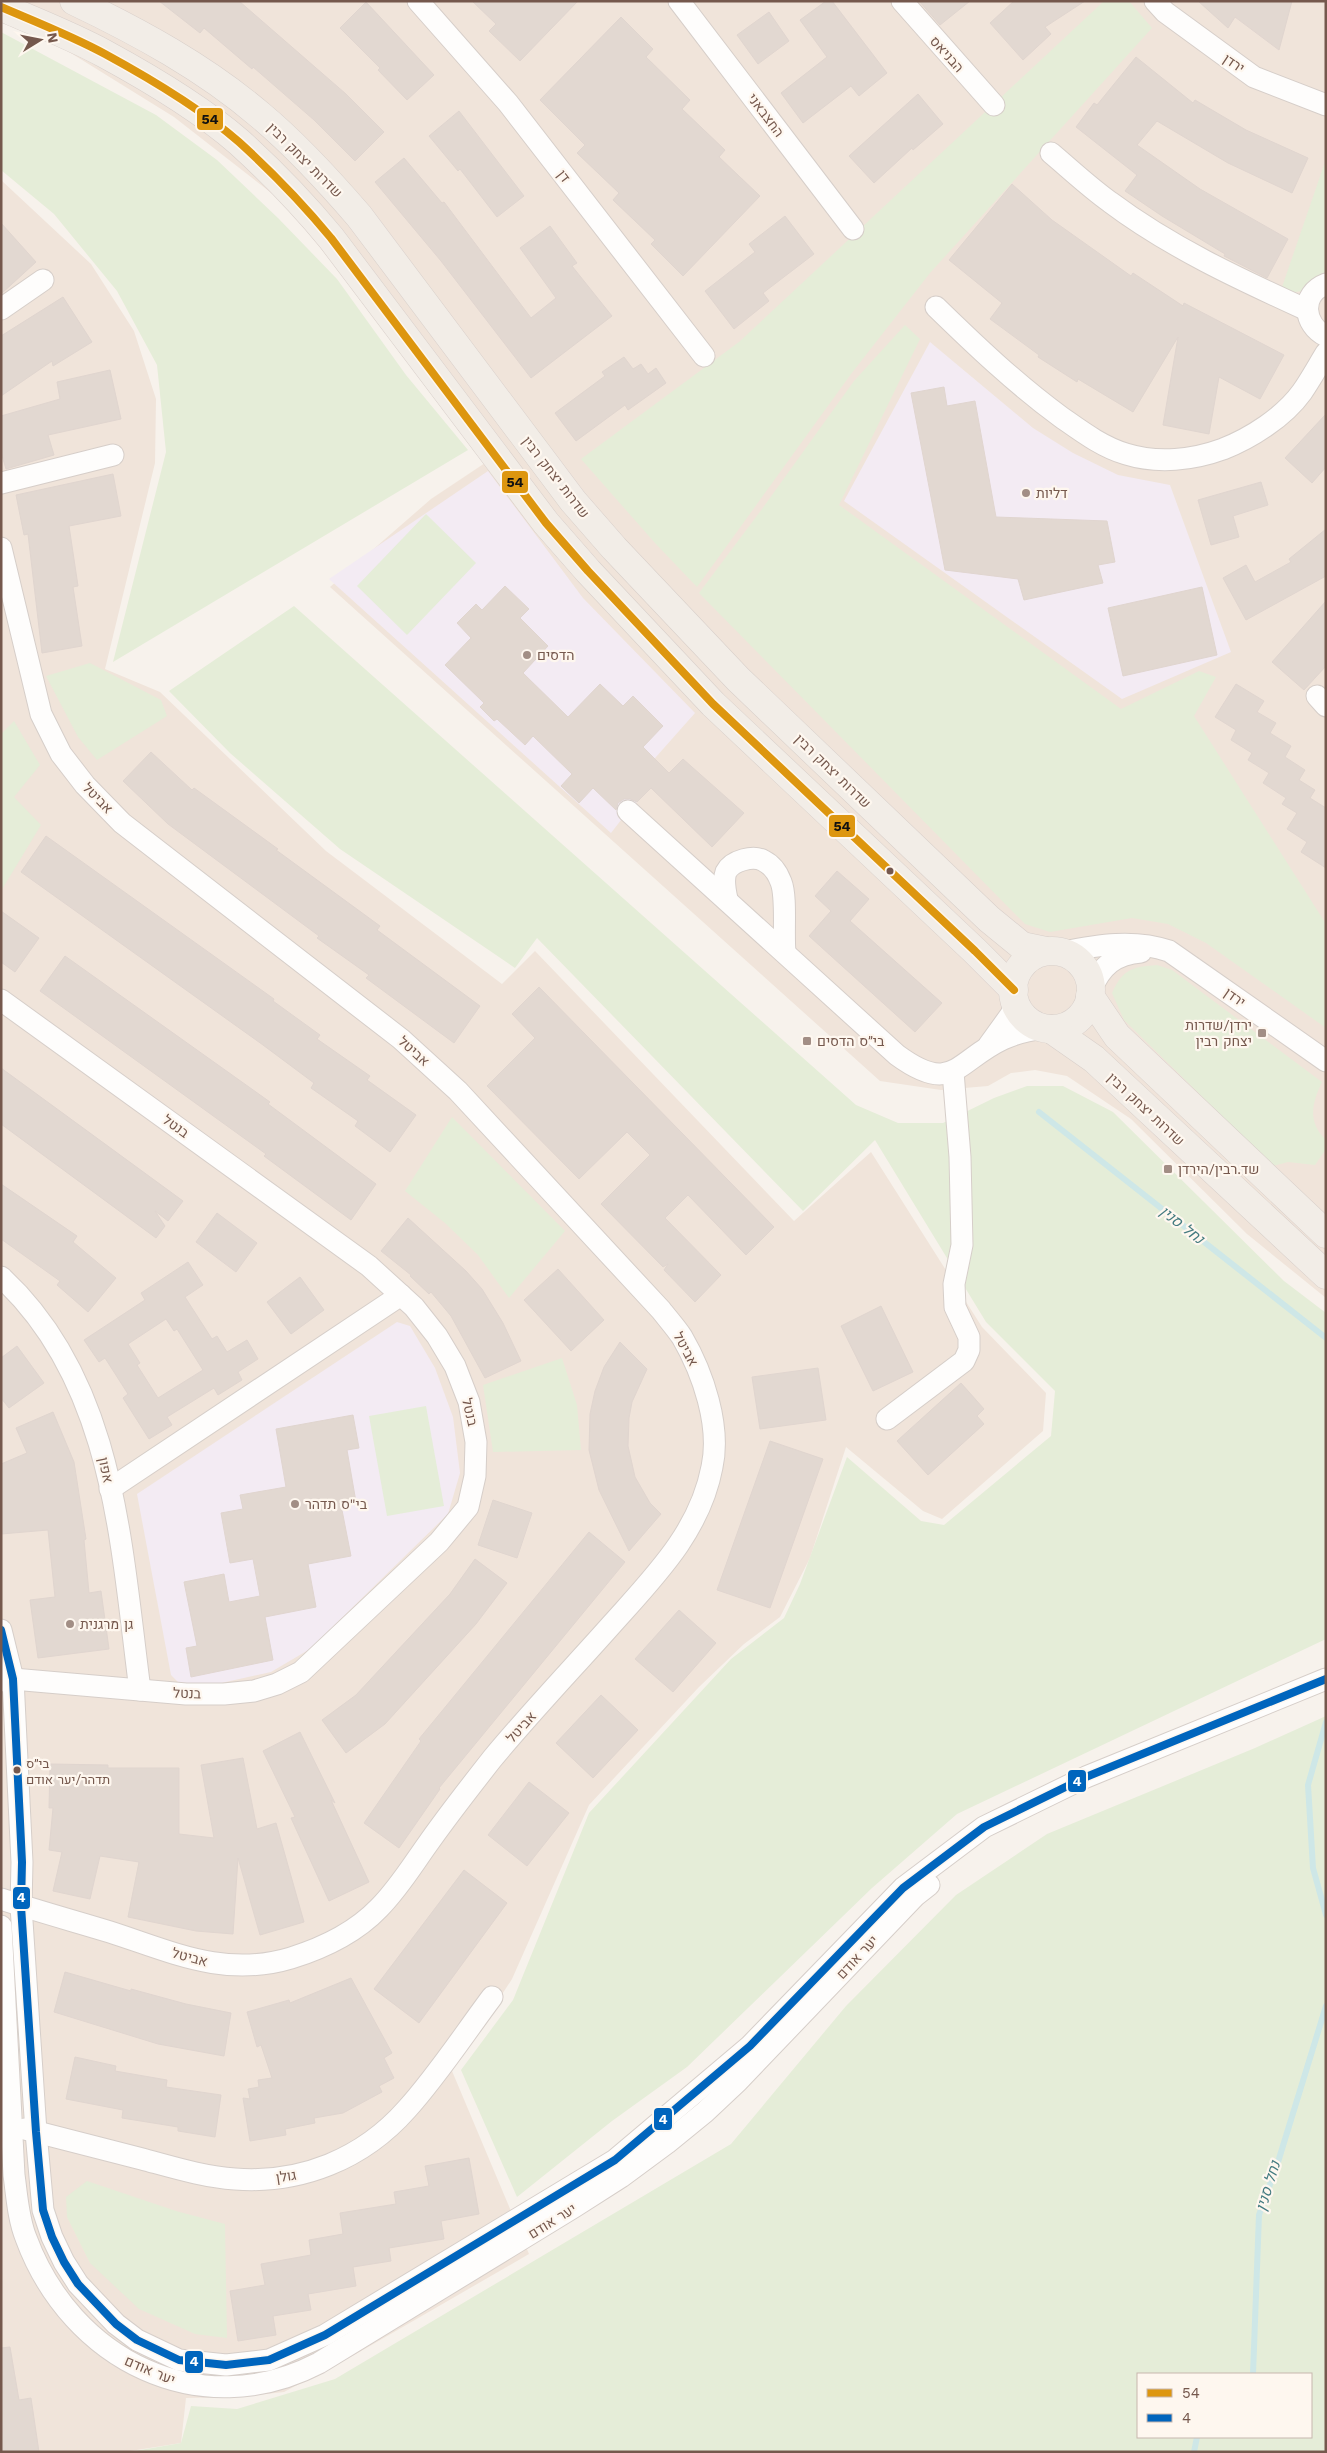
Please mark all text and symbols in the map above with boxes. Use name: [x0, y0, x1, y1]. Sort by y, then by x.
north arrow: [15, 15, 65, 65]
text: N: [44, 31, 62, 44]
street label: הבניאס: [927, 33, 967, 75]
street label: ירדן: [1220, 50, 1248, 76]
street label: החצבאני: [745, 90, 787, 140]
line badge: 54: [196, 107, 224, 131]
text: 54: [201, 111, 219, 127]
street label: שדרות יצחק רבין: [264, 119, 346, 201]
street label: דן: [554, 167, 574, 185]
street label: שדרות יצחק רבין: [519, 433, 593, 521]
line badge: 54: [501, 470, 529, 494]
text: 54: [506, 474, 524, 490]
place label: דליות: [1036, 485, 1068, 501]
marker: דליות: [1020, 487, 1032, 499]
place label: הדסים: [537, 647, 575, 663]
marker: הדסים: [521, 649, 533, 661]
street label: שדרות יצחק רבין: [792, 731, 874, 811]
street label: אביטל: [80, 779, 116, 817]
line badge: 54: [828, 814, 856, 838]
text: 54: [833, 818, 851, 834]
unlabelled marker: [885, 866, 895, 876]
street label: ירדן: [1221, 984, 1249, 1010]
place label: ירדן/שדרות יצחק רבין: [1185, 1017, 1252, 1049]
marker: ירדן/שדרות יצחק רבין: [1256, 1027, 1268, 1039]
street label: אביטל: [395, 1033, 433, 1069]
place label: בי״ס הדסים: [817, 1033, 885, 1049]
marker: בי״ס הדסים: [801, 1035, 813, 1047]
street label: שדרות יצחק רבין: [1104, 1069, 1188, 1149]
street label: בנטל: [160, 1111, 193, 1141]
place label: שד.רבין/הירדן: [1178, 1161, 1259, 1177]
marker: שד.רבין/הירדן: [1162, 1163, 1174, 1175]
water label: נחל סנין: [1156, 1202, 1209, 1249]
street label: אביטל: [670, 1329, 702, 1369]
street label: בנטל: [459, 1396, 481, 1428]
street label: אפון: [95, 1456, 117, 1484]
place label: בי"ס תדהר: [305, 1496, 368, 1512]
marker: בי"ס תדהר: [289, 1498, 301, 1510]
place label: גן מרגנית: [80, 1616, 133, 1632]
marker: גן מרגנית: [64, 1618, 76, 1630]
street label: בנטל: [173, 1685, 202, 1702]
street label: אביטל: [503, 1708, 539, 1746]
place label: בי״ס תדהר/יער אודם: [26, 1756, 110, 1787]
marker: בי״ס תדהר/יער אודם: [12, 1765, 22, 1775]
line badge: 4: [1067, 1769, 1087, 1793]
text: 4: [1072, 1773, 1082, 1789]
line badge: 4: [12, 1886, 31, 1910]
text: 4: [16, 1889, 26, 1905]
street label: יער אודם: [833, 1932, 881, 1982]
street label: אביטל: [170, 1945, 210, 1969]
line badge: 4: [653, 2107, 673, 2131]
text: 4: [658, 2111, 668, 2127]
water label: נחל סנין: [1252, 2157, 1285, 2213]
street label: גולן: [275, 2167, 297, 2185]
street label: יער אודם: [525, 2200, 579, 2242]
line badge: 4: [184, 2350, 204, 2374]
street label: יער אודם: [122, 2352, 178, 2388]
text: 4: [189, 2353, 199, 2369]
legend: [1137, 2373, 1312, 2438]
text: 54: [1182, 2384, 1200, 2402]
text: 4: [1182, 2409, 1191, 2427]

